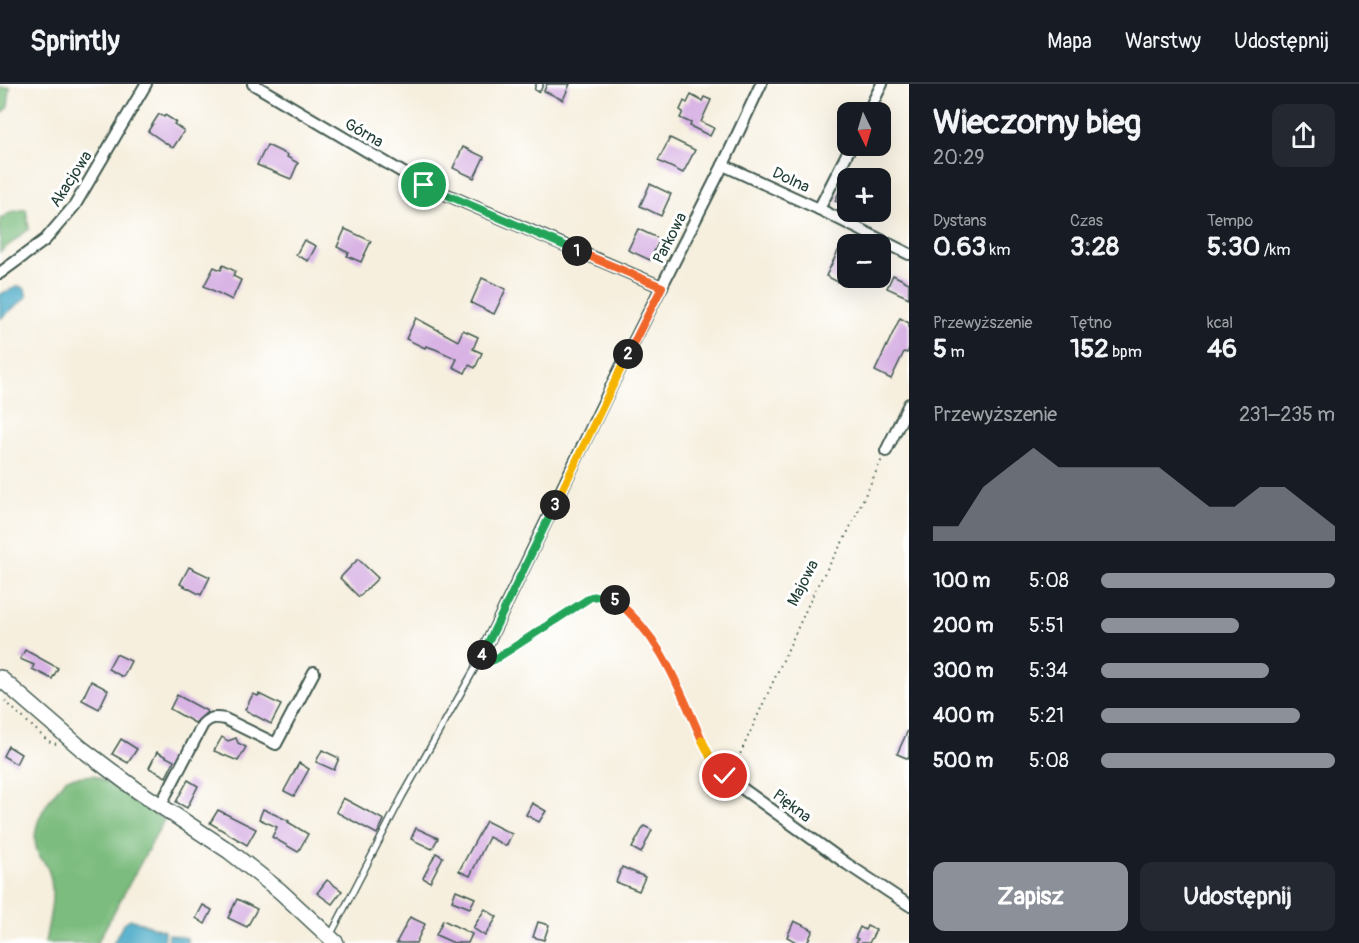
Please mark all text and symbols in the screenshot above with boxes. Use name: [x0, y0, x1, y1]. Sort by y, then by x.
text: Sprintly: [30, 24, 120, 59]
text: Mapa: [1047, 28, 1092, 55]
text: Warstwy: [1125, 28, 1201, 55]
text: Udostępnij: [1234, 28, 1329, 55]
north arrow: [837, 102, 891, 156]
map controls: [837, 102, 891, 288]
text: Wieczorny bieg: [933, 102, 1141, 143]
button: share: [1272, 104, 1335, 167]
street label: Górna: [341, 114, 387, 152]
text: 20:29: [933, 145, 985, 170]
street label: Akacjowa: [45, 147, 97, 211]
pin: [398, 159, 449, 210]
street label: Dolna: [769, 163, 813, 197]
icon: arrive: [407, 168, 440, 201]
button: +: [837, 168, 891, 222]
street label: Parkowa: [649, 209, 691, 267]
text: Dystans: [933, 211, 986, 231]
text: Czas: [1070, 211, 1103, 231]
text: Tempo: [1207, 211, 1253, 231]
text: 0.63: [933, 231, 986, 263]
text: 3:28: [1070, 231, 1119, 263]
text: 5:30: [1207, 231, 1260, 263]
button: −: [837, 234, 891, 288]
pin: 1: [562, 236, 592, 266]
text: km: [986, 240, 1010, 260]
text: /km: [1260, 240, 1290, 260]
text: 1: [574, 241, 580, 261]
text: Przewyższenie: [933, 313, 1032, 333]
text: Tętno: [1070, 313, 1112, 333]
text: kcal: [1207, 313, 1233, 333]
text: 5: [933, 333, 947, 365]
text: 152: [1070, 333, 1109, 365]
text: 46: [1207, 333, 1237, 365]
pin: 2: [613, 339, 643, 369]
text: m: [947, 342, 965, 362]
text: bpm: [1109, 342, 1142, 362]
text: 2: [624, 344, 632, 364]
text: Przewyższenie: [933, 402, 1057, 427]
text: 231–235 m: [1239, 402, 1335, 427]
pin: 3: [540, 490, 570, 520]
text: 3: [551, 495, 559, 515]
street label: Majowa: [783, 556, 823, 610]
text: 100 m: [933, 568, 990, 593]
text: 5:08: [1029, 568, 1069, 593]
pin: 5: [600, 585, 630, 615]
text: 5: [611, 590, 619, 610]
text: 200 m: [933, 613, 994, 638]
text: 5:51: [1029, 613, 1064, 638]
pin: 4: [467, 640, 497, 670]
text: 4: [477, 645, 487, 665]
text: 300 m: [933, 658, 994, 683]
text: 5:34: [1029, 658, 1068, 683]
text: 400 m: [933, 703, 994, 728]
text: 5:21: [1029, 703, 1064, 728]
text: 500 m: [933, 748, 993, 773]
text: 5:08: [1029, 748, 1069, 773]
pin: [699, 750, 750, 801]
icon: check: [708, 759, 741, 792]
street label: Piękna: [769, 785, 815, 827]
button: Zapisz: [933, 862, 1128, 931]
button: Udostępnij: [1140, 862, 1335, 931]

